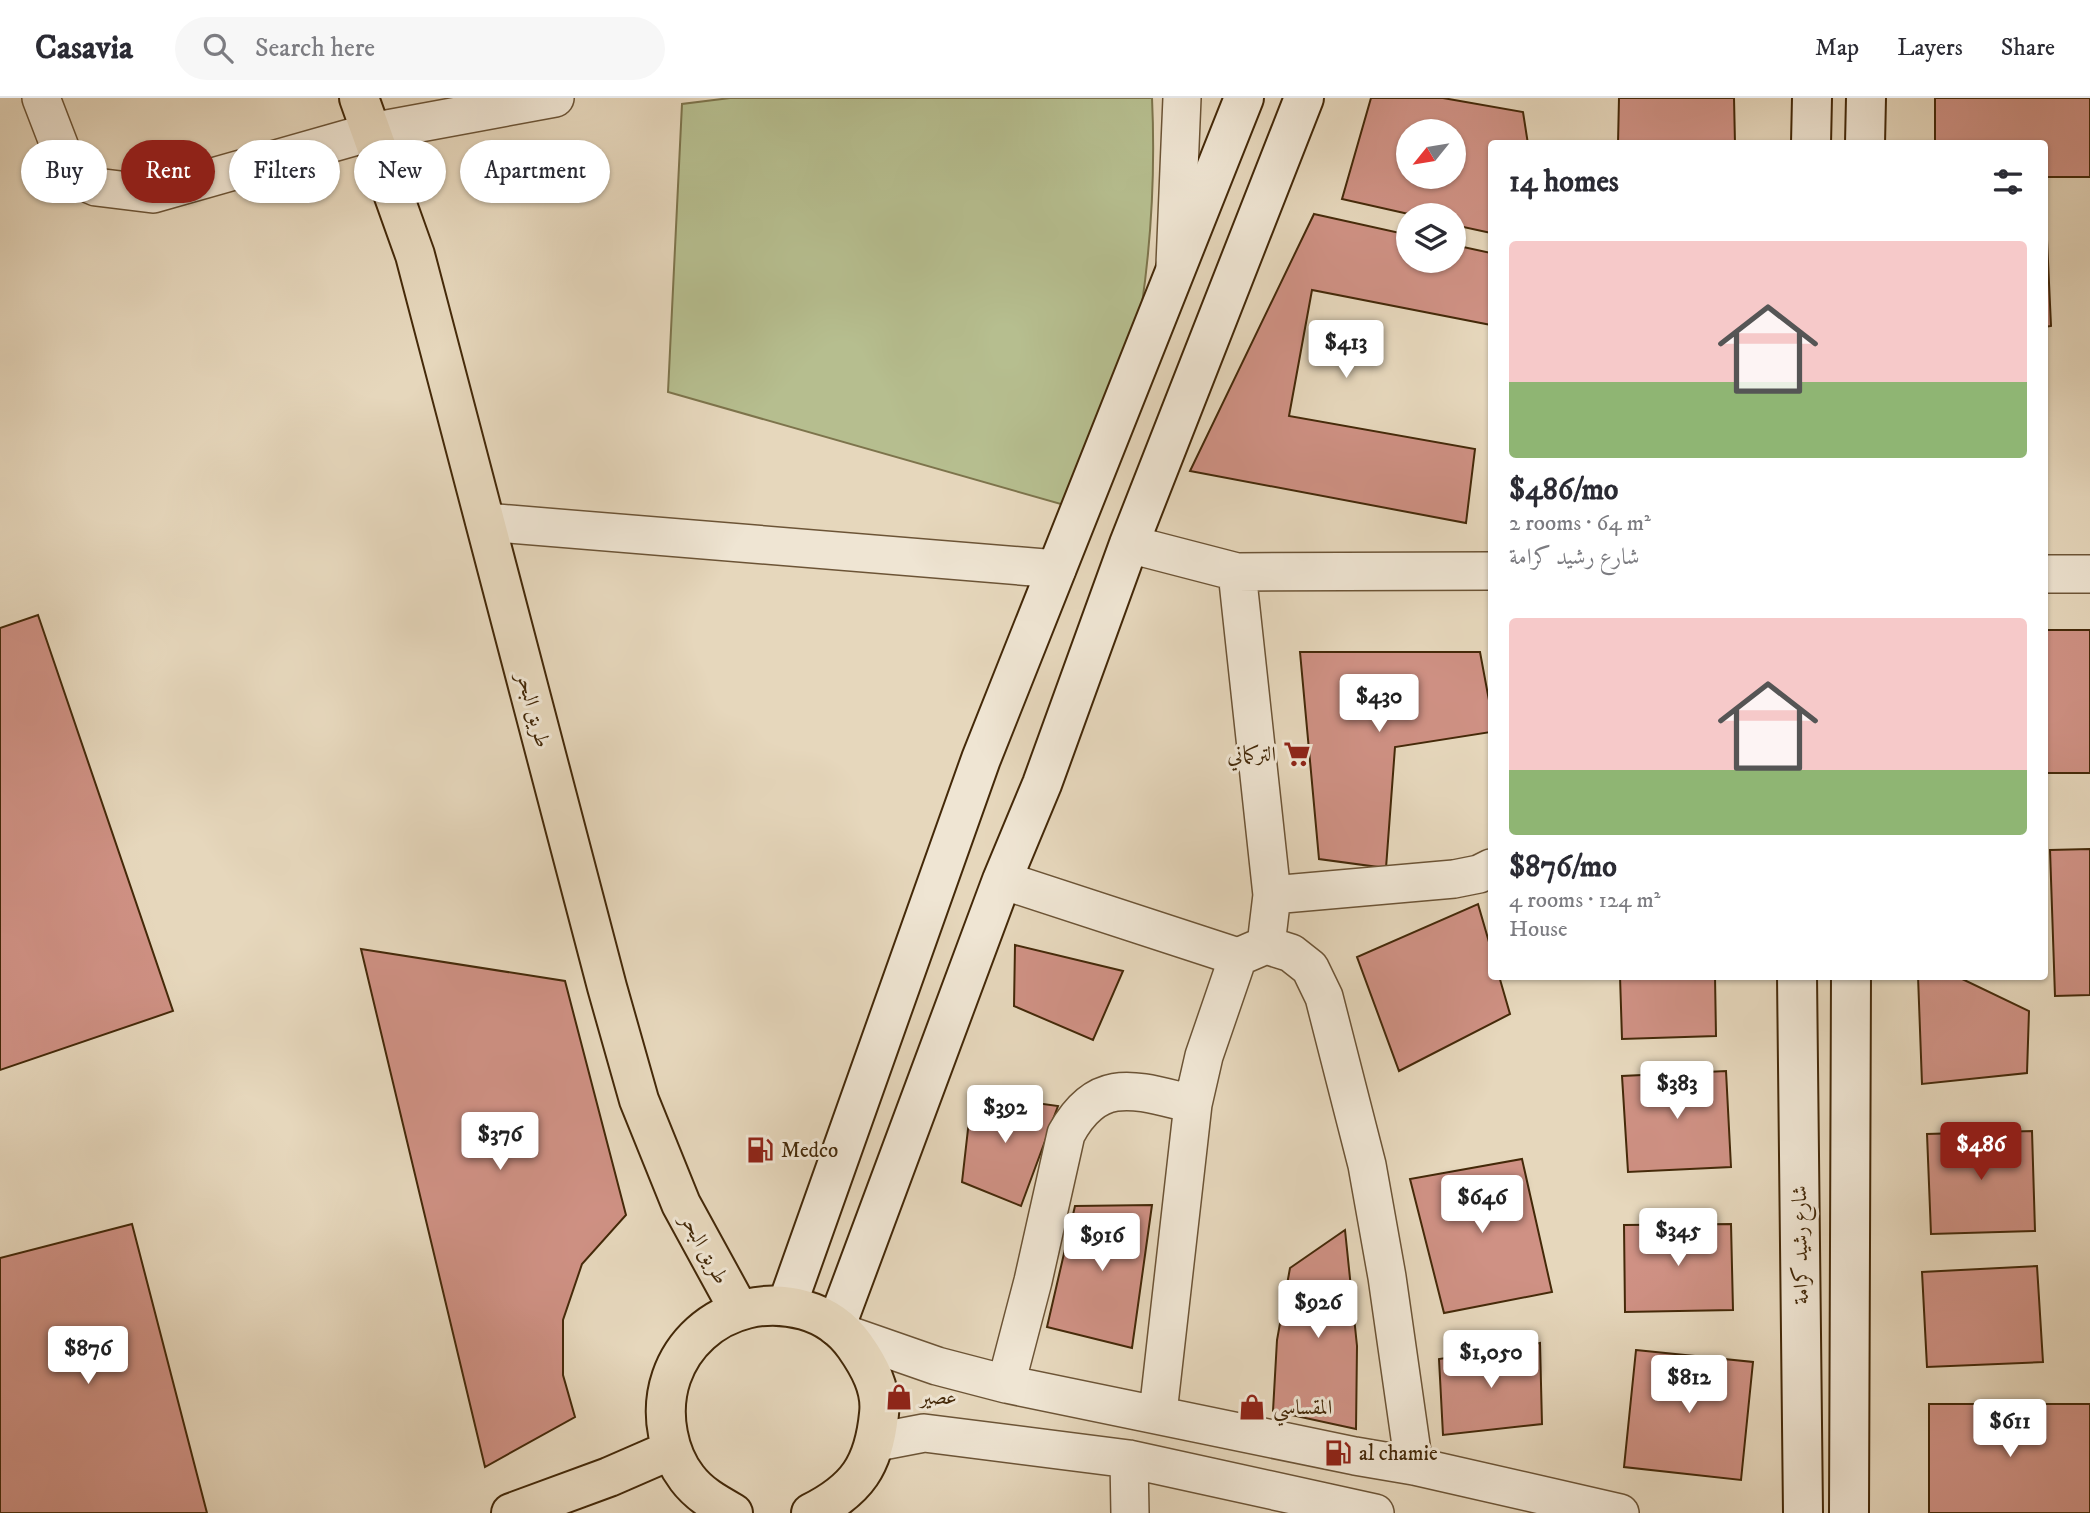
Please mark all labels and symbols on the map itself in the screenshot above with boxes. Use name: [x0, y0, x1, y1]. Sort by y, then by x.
north arrow: [1396, 119, 1466, 189]
pin: $413: [1305, 320, 1387, 380]
street label: طريق البحر: [510, 668, 555, 750]
pin: $430: [1338, 674, 1420, 734]
supermarket icon: التركماني: [1282, 739, 1312, 769]
place label: التركماني: [1227, 742, 1276, 771]
pin: $383: [1636, 1062, 1718, 1121]
pin: $392: [964, 1086, 1046, 1145]
pin: $376: [459, 1112, 541, 1172]
pin: $486: [1940, 1122, 2022, 1182]
fuel station icon: Medco: [745, 1135, 775, 1165]
place label: Medco: [781, 1138, 838, 1164]
pin: $646: [1441, 1176, 1523, 1235]
street label: شارع رشيد كرامة: [1787, 1185, 1819, 1305]
street label: طريق البحر: [673, 1208, 734, 1289]
pin: $345: [1637, 1208, 1719, 1268]
pin: $916: [1061, 1214, 1143, 1273]
pin: $926: [1277, 1280, 1359, 1340]
pin: $876: [47, 1326, 129, 1386]
pin: $1,050: [1434, 1330, 1548, 1390]
pin: $812: [1648, 1356, 1730, 1415]
shop icon: عصير: [884, 1382, 914, 1412]
place label: عصير: [918, 1385, 957, 1411]
shop icon: المقساسي: [1237, 1392, 1267, 1422]
place label: المقساسي: [1273, 1395, 1332, 1427]
pin: $611: [1969, 1400, 2051, 1459]
fuel station icon: al chamie: [1323, 1438, 1353, 1468]
place label: al chamie: [1359, 1441, 1438, 1467]

